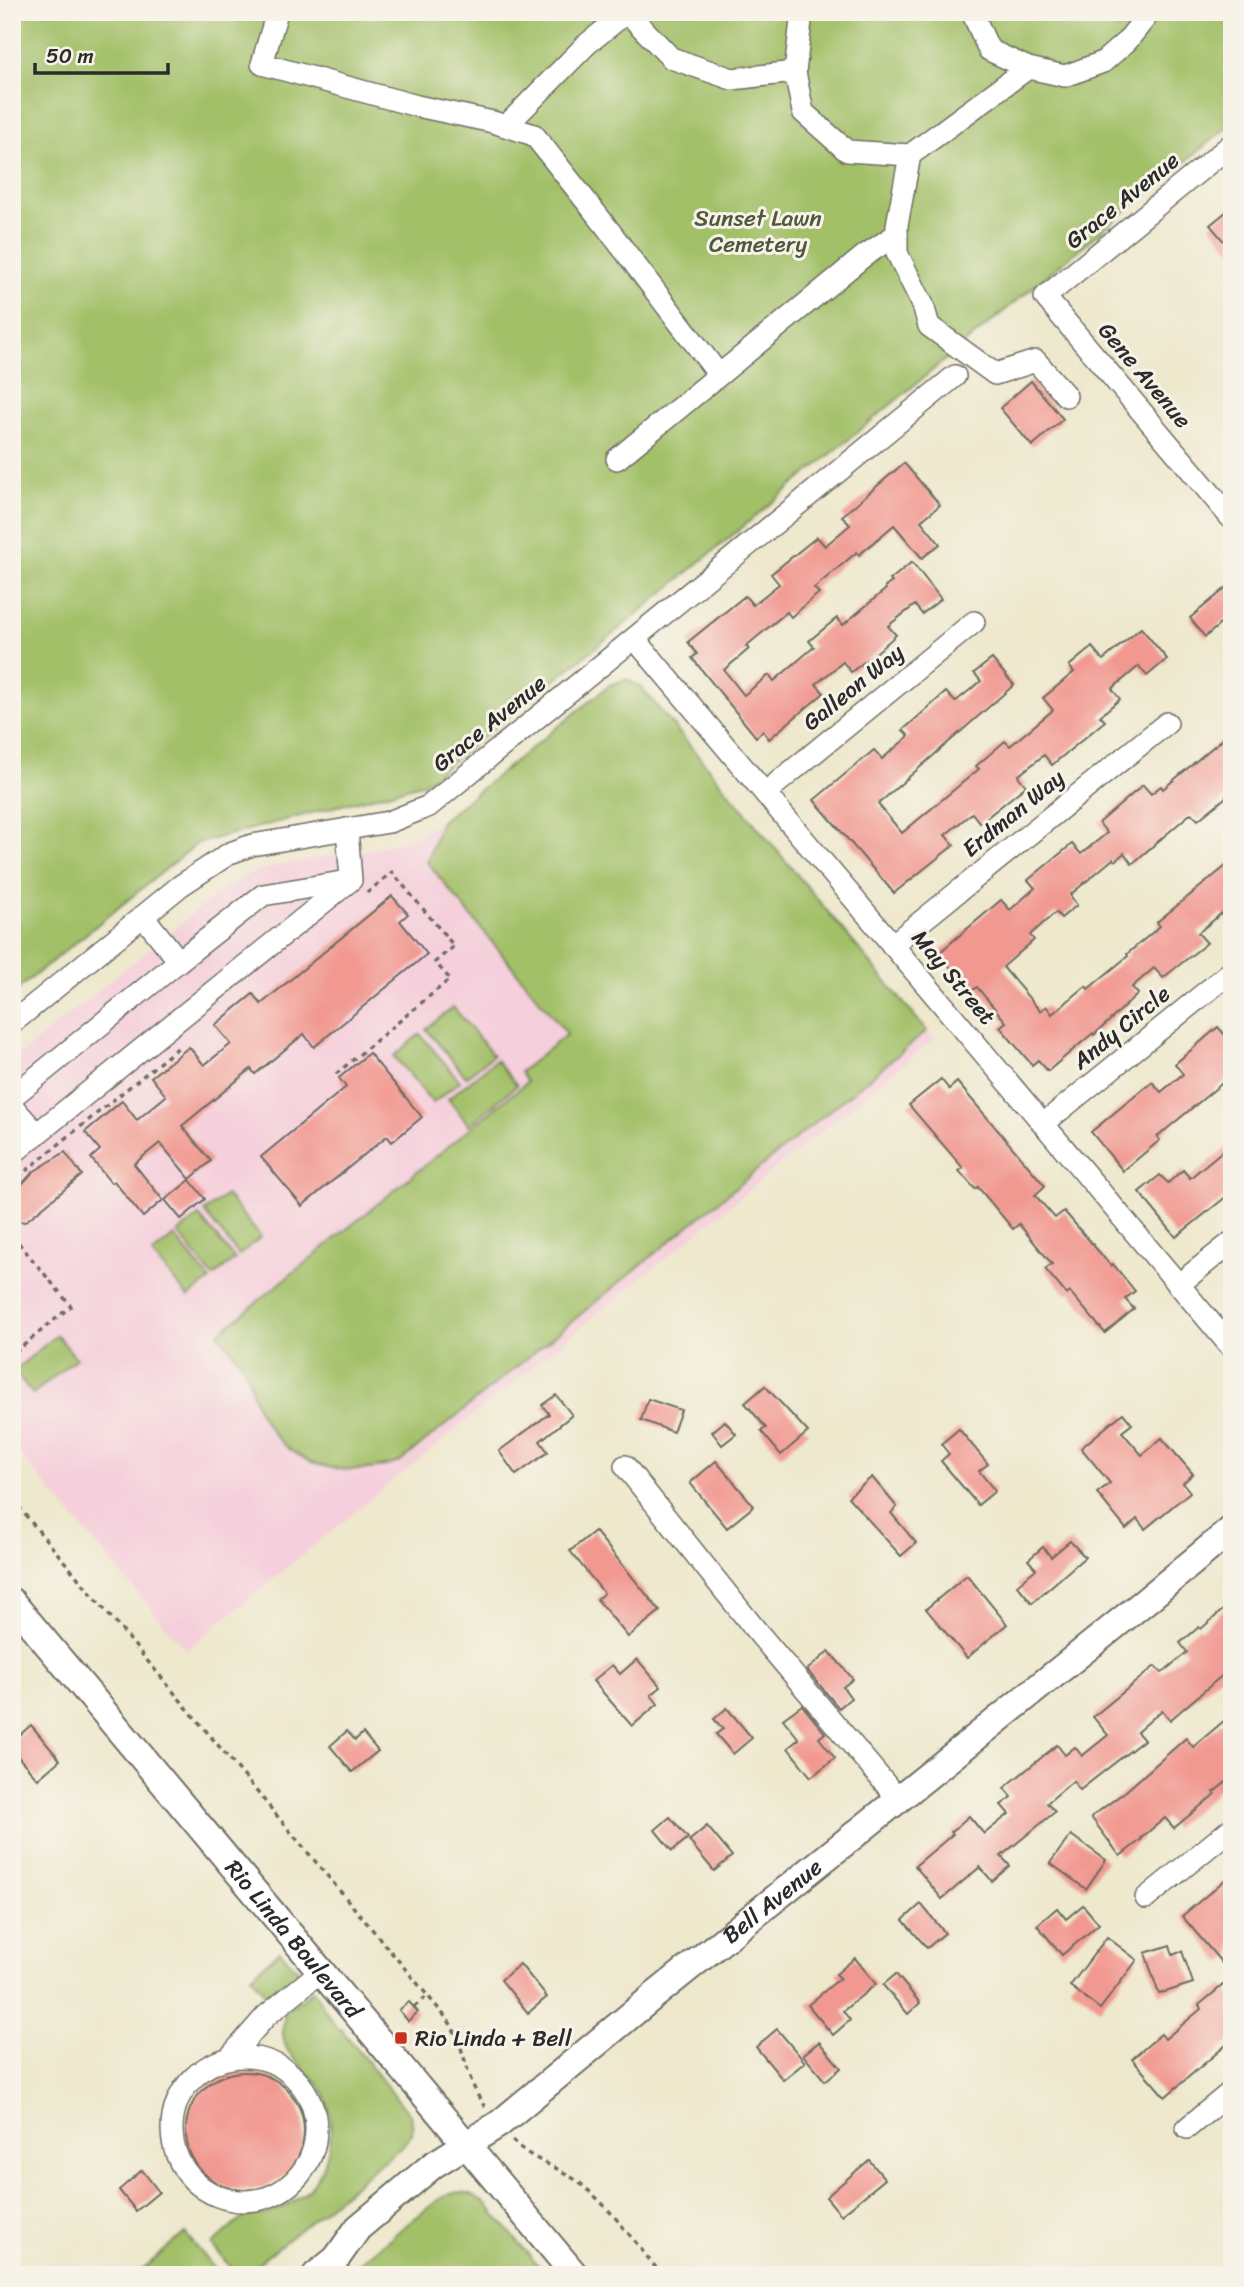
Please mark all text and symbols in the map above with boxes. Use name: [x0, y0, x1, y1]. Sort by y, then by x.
scale bar: [35, 32, 168, 76]
text: 50 m: [46, 37, 94, 75]
street label: Grace Avenue: [1056, 141, 1189, 260]
park label: Sunset Lawn Cemetery: [694, 198, 822, 265]
street label: Gene Avenue: [1087, 312, 1202, 438]
street label: Galleon Way: [793, 633, 914, 742]
street label: Grace Avenue: [423, 664, 556, 783]
street label: Erdman Way: [953, 759, 1074, 868]
street label: May Street: [901, 920, 1006, 1035]
street label: Andy Circle: [1062, 974, 1180, 1081]
street label: Bell Avenue: [713, 1848, 832, 1955]
street label: Rio Linda Boulevard: [214, 1850, 374, 2030]
place label: Rio Linda + Bell: [415, 2018, 572, 2059]
marker: Rio Linda + Bell: [393, 2030, 409, 2046]

